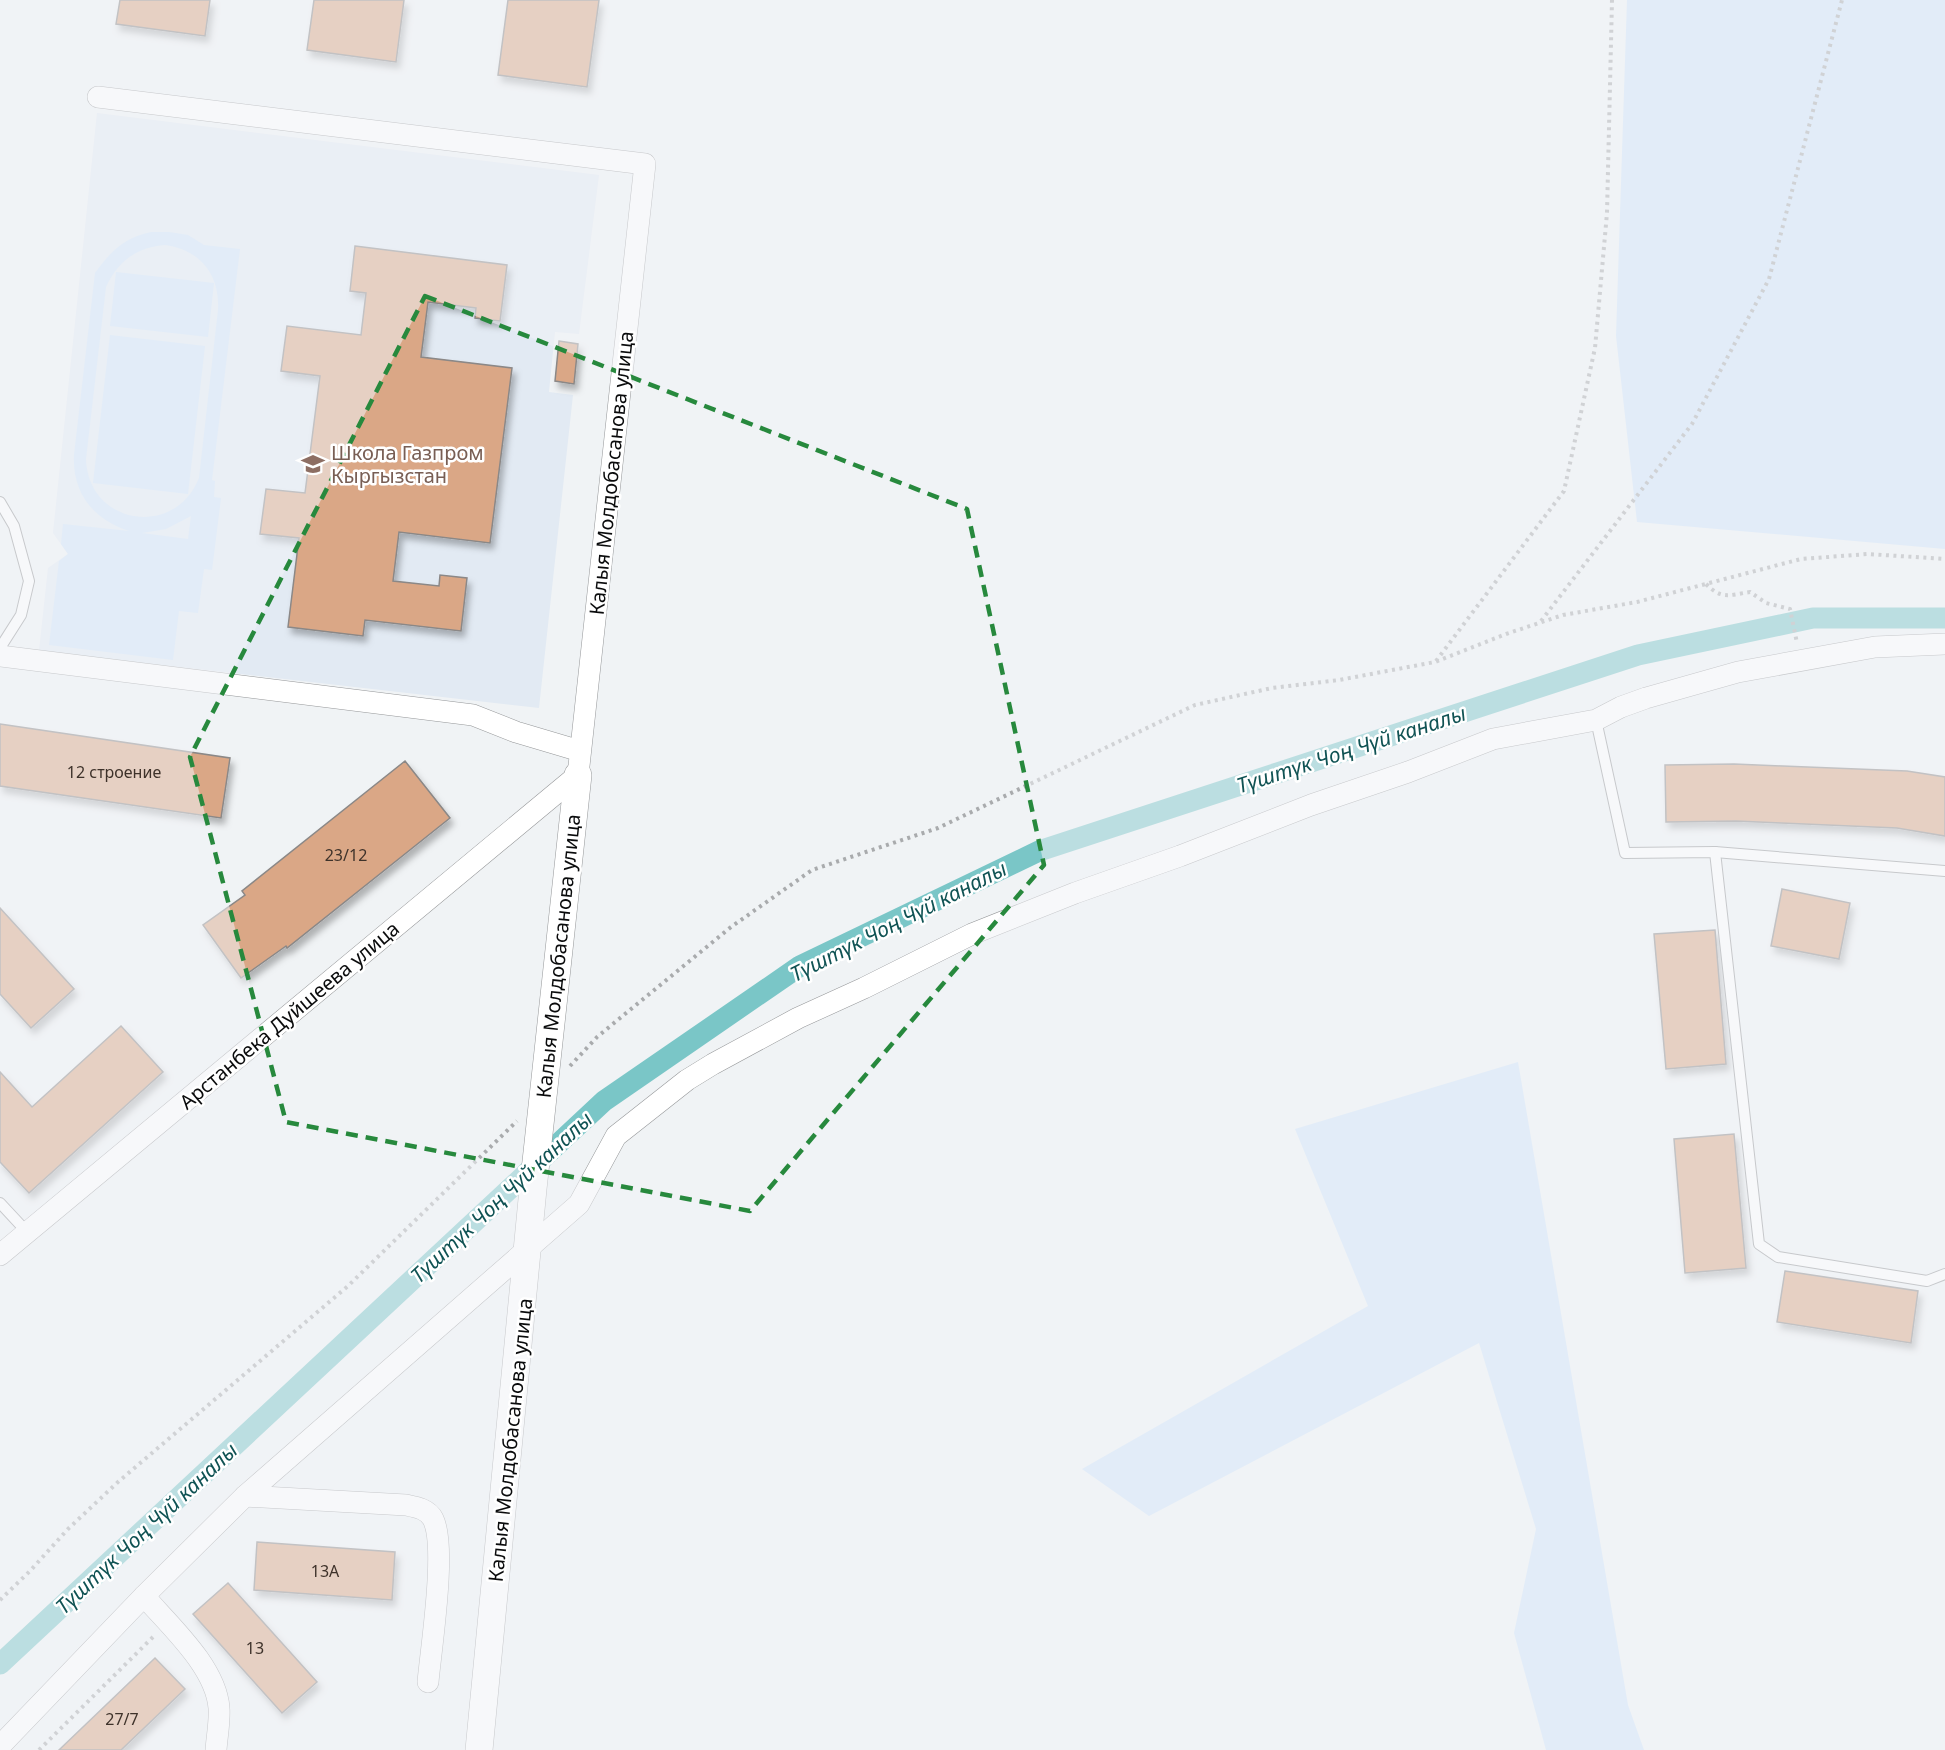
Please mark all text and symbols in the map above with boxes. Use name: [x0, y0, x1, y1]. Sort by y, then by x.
street label: Калыя Молдобасанова улица: [583, 330, 639, 616]
place label: Школа Газпром Кыргызстан: [331, 439, 484, 489]
school or university icon: Школа Газпром Кыргызстан: [300, 451, 326, 477]
water label: Түштүк Чоң Чүй каналы: [1233, 699, 1469, 799]
house number: 12 строение: [67, 761, 161, 783]
street label: Калыя Молдобасанова улица: [530, 813, 586, 1099]
house number: 23/12: [325, 844, 367, 866]
water label: Түштүк Чоң Чүй каналы: [785, 854, 1011, 988]
street label: Арстанбека Дуйшеева улица: [173, 915, 405, 1115]
water label: Түштүк Чоң Чүй каналы: [404, 1105, 598, 1289]
street label: Калыя Молдобасанова улица: [482, 1297, 538, 1583]
water label: Түштүк Чоң Чүй каналы: [49, 1436, 243, 1620]
house number: 13А: [311, 1560, 340, 1582]
house number: 13: [246, 1637, 264, 1659]
house number: 27/7: [105, 1708, 139, 1730]

